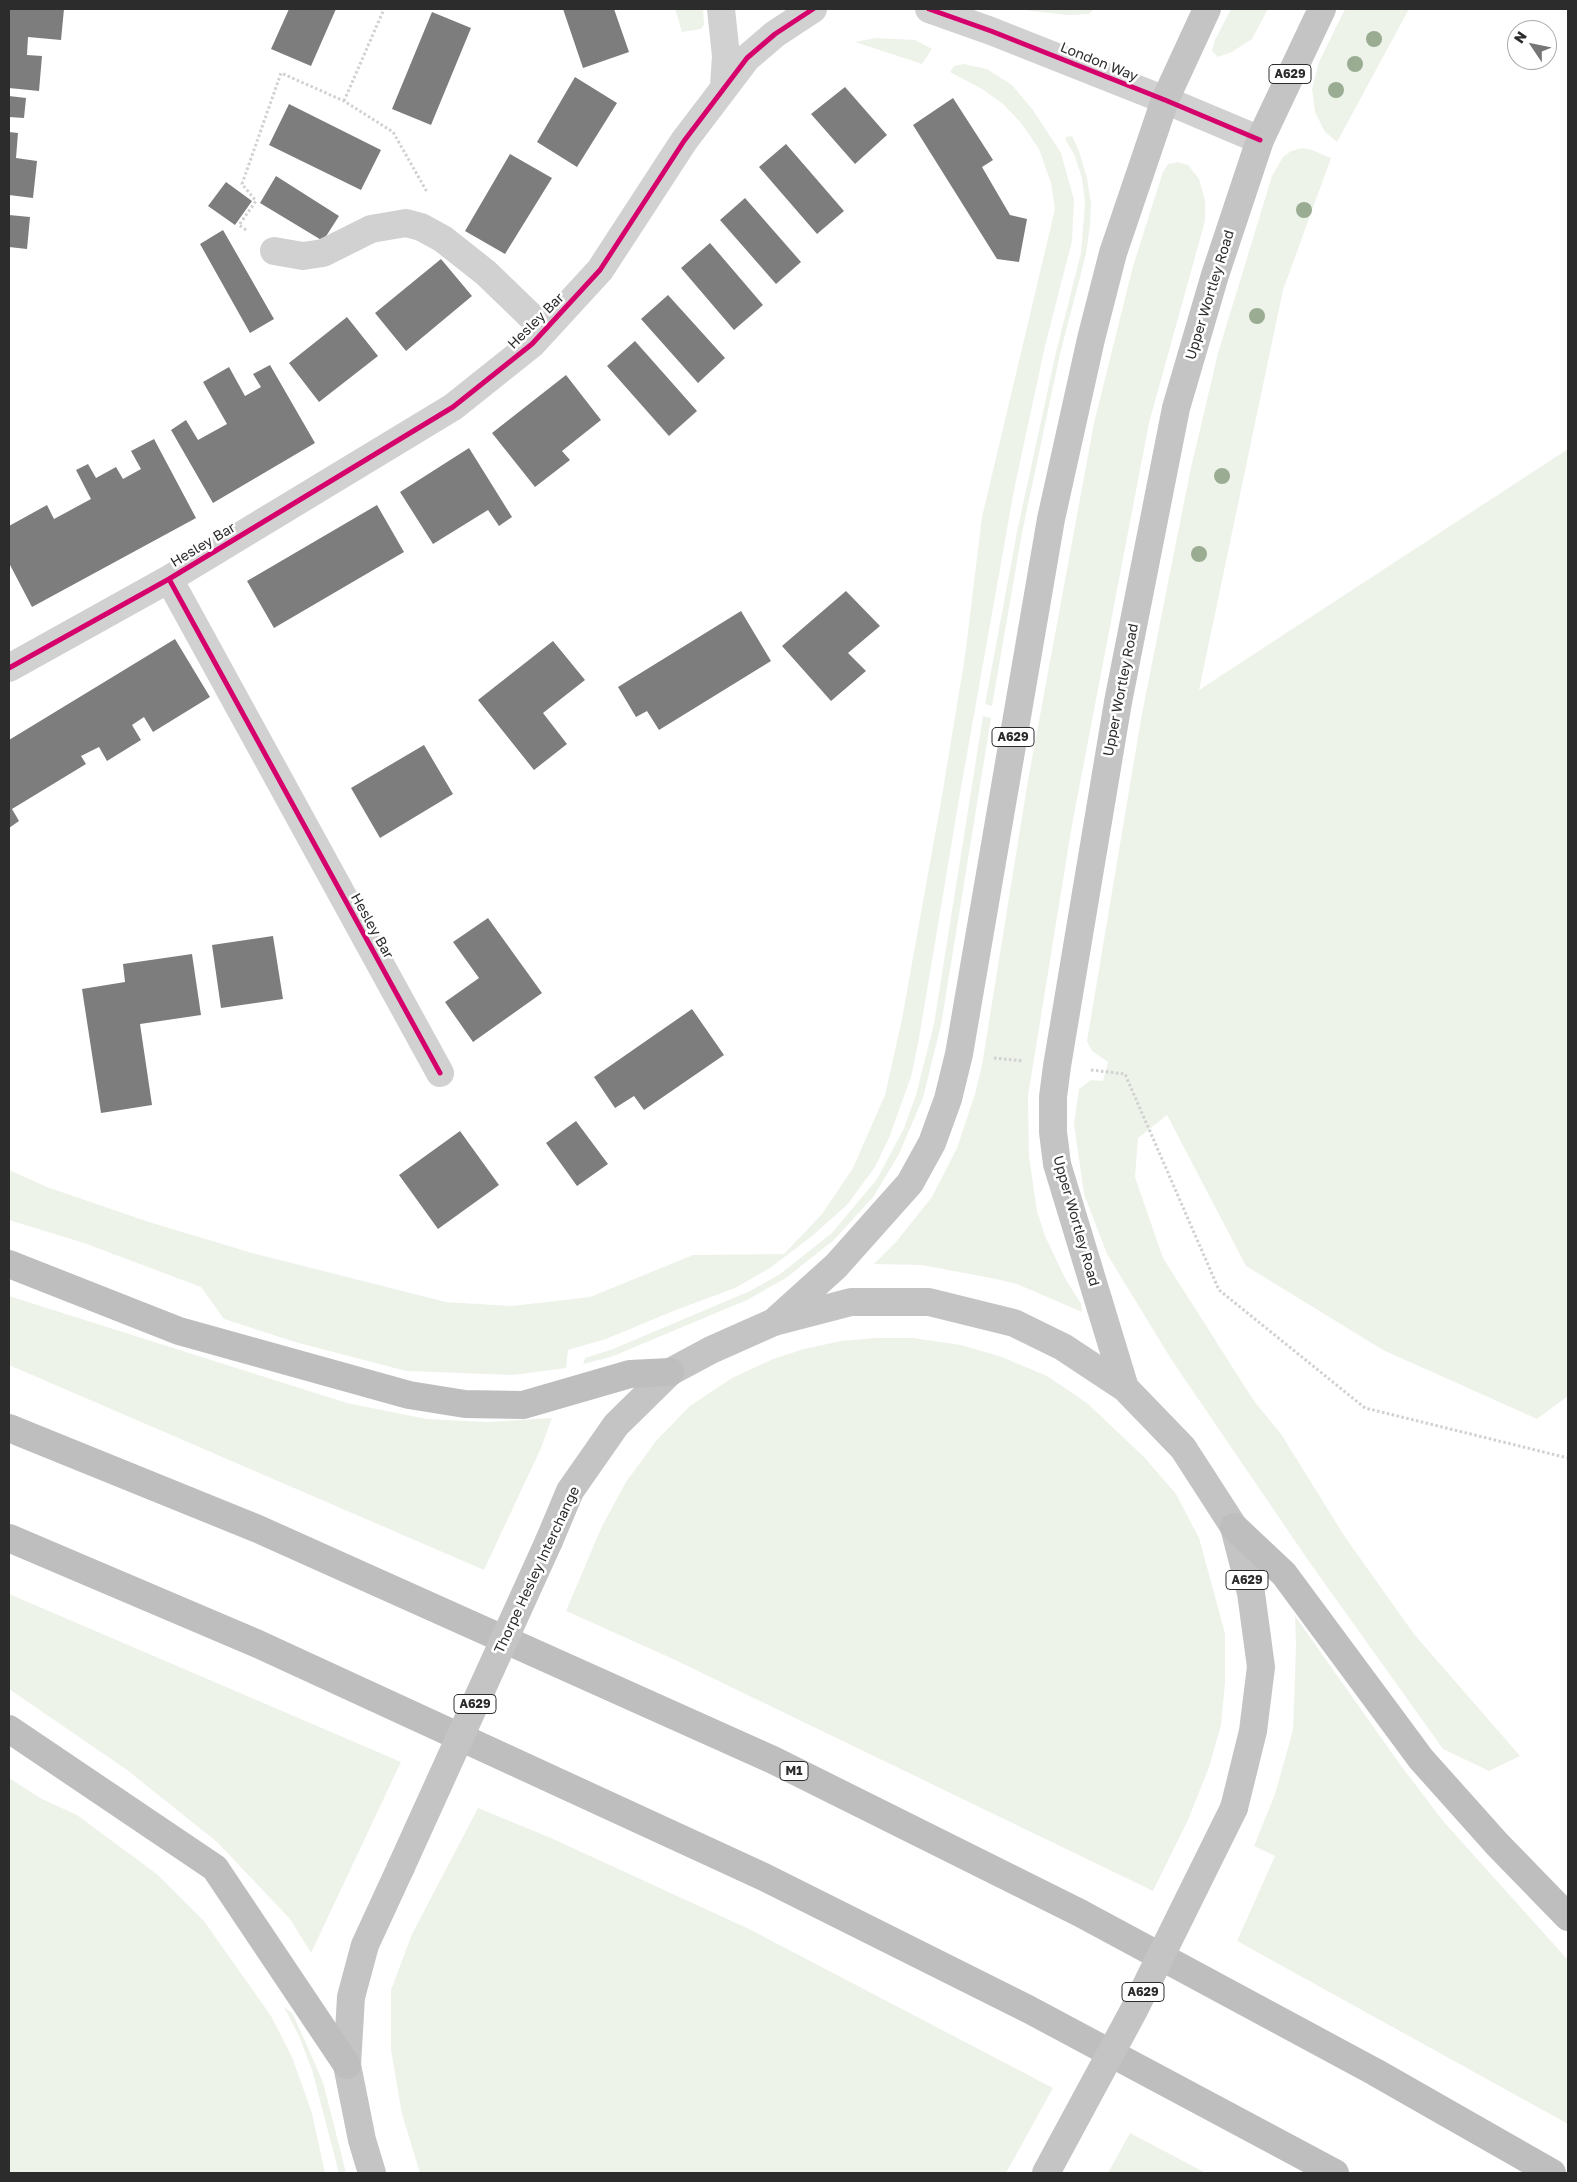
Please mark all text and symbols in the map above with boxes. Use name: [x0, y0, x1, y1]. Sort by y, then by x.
north arrow: [1507, 20, 1557, 70]
text: N: [1510, 28, 1530, 46]
street label: London Way: [1058, 39, 1140, 85]
road number: A629: [1269, 64, 1311, 84]
street label: Upper Wortley Road: [1182, 228, 1238, 362]
street label: Hesley Bar: [504, 289, 568, 353]
street label: Hesley Bar: [168, 519, 238, 571]
street label: Upper Wortley Road: [1100, 622, 1142, 758]
road number: A629: [992, 728, 1034, 746]
street label: Hesley Bar: [347, 890, 397, 962]
street label: Upper Wortley Road: [1049, 1154, 1103, 1288]
street label: Thorpe Hesley Interchange: [491, 1484, 583, 1656]
road number: A629: [1226, 1570, 1268, 1590]
road number: A629: [454, 1695, 496, 1714]
road number: M1: [780, 1762, 808, 1780]
road number: A629: [1122, 1982, 1164, 2001]

